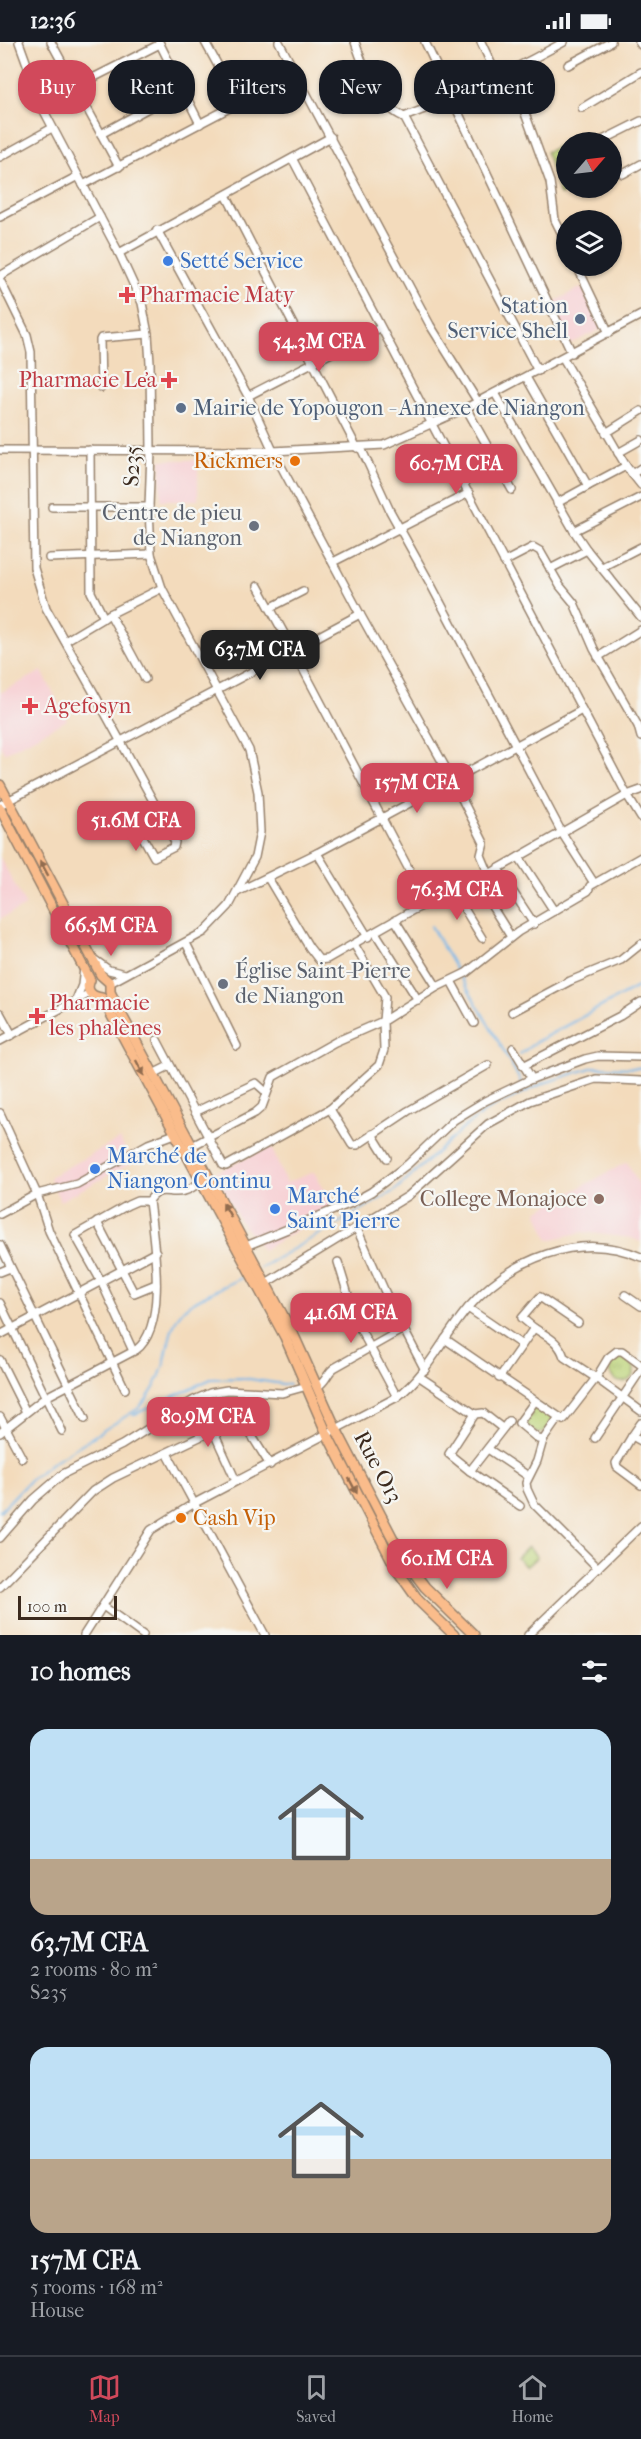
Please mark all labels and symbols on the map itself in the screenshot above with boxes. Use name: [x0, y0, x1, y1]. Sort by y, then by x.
north arrow: [556, 132, 622, 198]
place label: Setté Service: [180, 248, 303, 274]
marker: Setté Service: [161, 254, 175, 268]
place label: Pharmacie Maty: [139, 282, 295, 308]
marker: Pharmacie Maty: [120, 288, 134, 302]
place label: Station Service Shell: [447, 293, 568, 344]
marker: Station Service Shell: [573, 312, 587, 326]
pin: 54.3M CFA: [250, 322, 388, 373]
place label: Pharmacie Le̓a: [19, 367, 158, 393]
marker: Pharmacie Le̓a: [162, 373, 176, 387]
place label: Mairie de Yopougon - Annexe de Niangon: [193, 395, 585, 421]
marker: Mairie de Yopougon - Annexe de Niangon: [174, 401, 188, 415]
pin: 60.7M CFA: [387, 444, 525, 495]
street label: S235: [118, 445, 146, 487]
place label: Rickmers: [193, 448, 283, 474]
marker: Rickmers: [288, 454, 302, 468]
place label: Centre de pieu de Niangon: [102, 500, 243, 551]
marker: Centre de pieu de Niangon: [247, 519, 261, 533]
pin: 63.7M CFA: [191, 630, 329, 681]
place label: Agefosyn: [43, 693, 132, 719]
marker: Agefosyn: [21, 697, 39, 715]
pin: 157M CFA: [355, 763, 479, 814]
pin: 51.6M CFA: [67, 801, 205, 852]
one-way arrow: [39, 859, 49, 876]
pin: 76.3M CFA: [388, 870, 526, 921]
pin: 66.5M CFA: [42, 906, 180, 957]
place label: Église Saint-Pierre de Niangon: [235, 957, 411, 1009]
marker: Église Saint-Pierre de Niangon: [216, 977, 230, 991]
place label: Pharmacie les phalènes: [48, 990, 161, 1041]
marker: Pharmacie les phalènes: [30, 1009, 44, 1023]
one-way arrow: [135, 1060, 144, 1077]
place label: Marché de Niangon Continu: [107, 1143, 271, 1194]
marker: Marché de Niangon Continu: [88, 1162, 102, 1176]
place label: Marché Saint Pierre: [287, 1183, 400, 1234]
place label: College Monajoce: [420, 1186, 587, 1212]
marker: College Monajoce: [592, 1192, 606, 1206]
one-way arrow: [222, 1201, 232, 1218]
marker: Marché Saint Pierre: [268, 1202, 282, 1216]
pin: 41.6M CFA: [282, 1293, 420, 1344]
pin: 80.9M CFA: [139, 1397, 277, 1448]
street label: Rue O13: [348, 1427, 408, 1507]
one-way arrow: [348, 1478, 358, 1495]
place label: Cash Vip: [193, 1505, 276, 1531]
marker: Cash Vip: [174, 1511, 188, 1525]
pin: 60.1M CFA: [378, 1539, 516, 1590]
scale bar: [18, 1593, 117, 1620]

